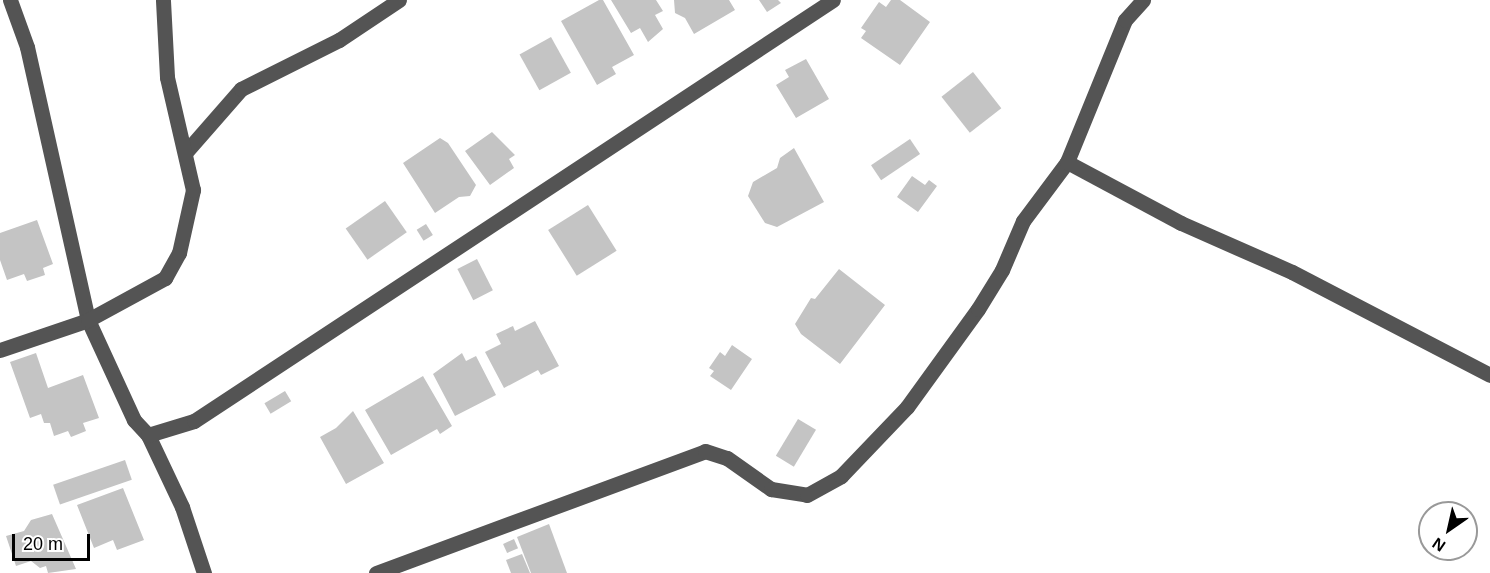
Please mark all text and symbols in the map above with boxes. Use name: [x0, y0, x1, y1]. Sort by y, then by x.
north arrow: [1418, 501, 1478, 561]
scale bar: [15, 522, 93, 560]
text: 20 m: [23, 534, 63, 554]
text: N: [1429, 534, 1448, 555]

